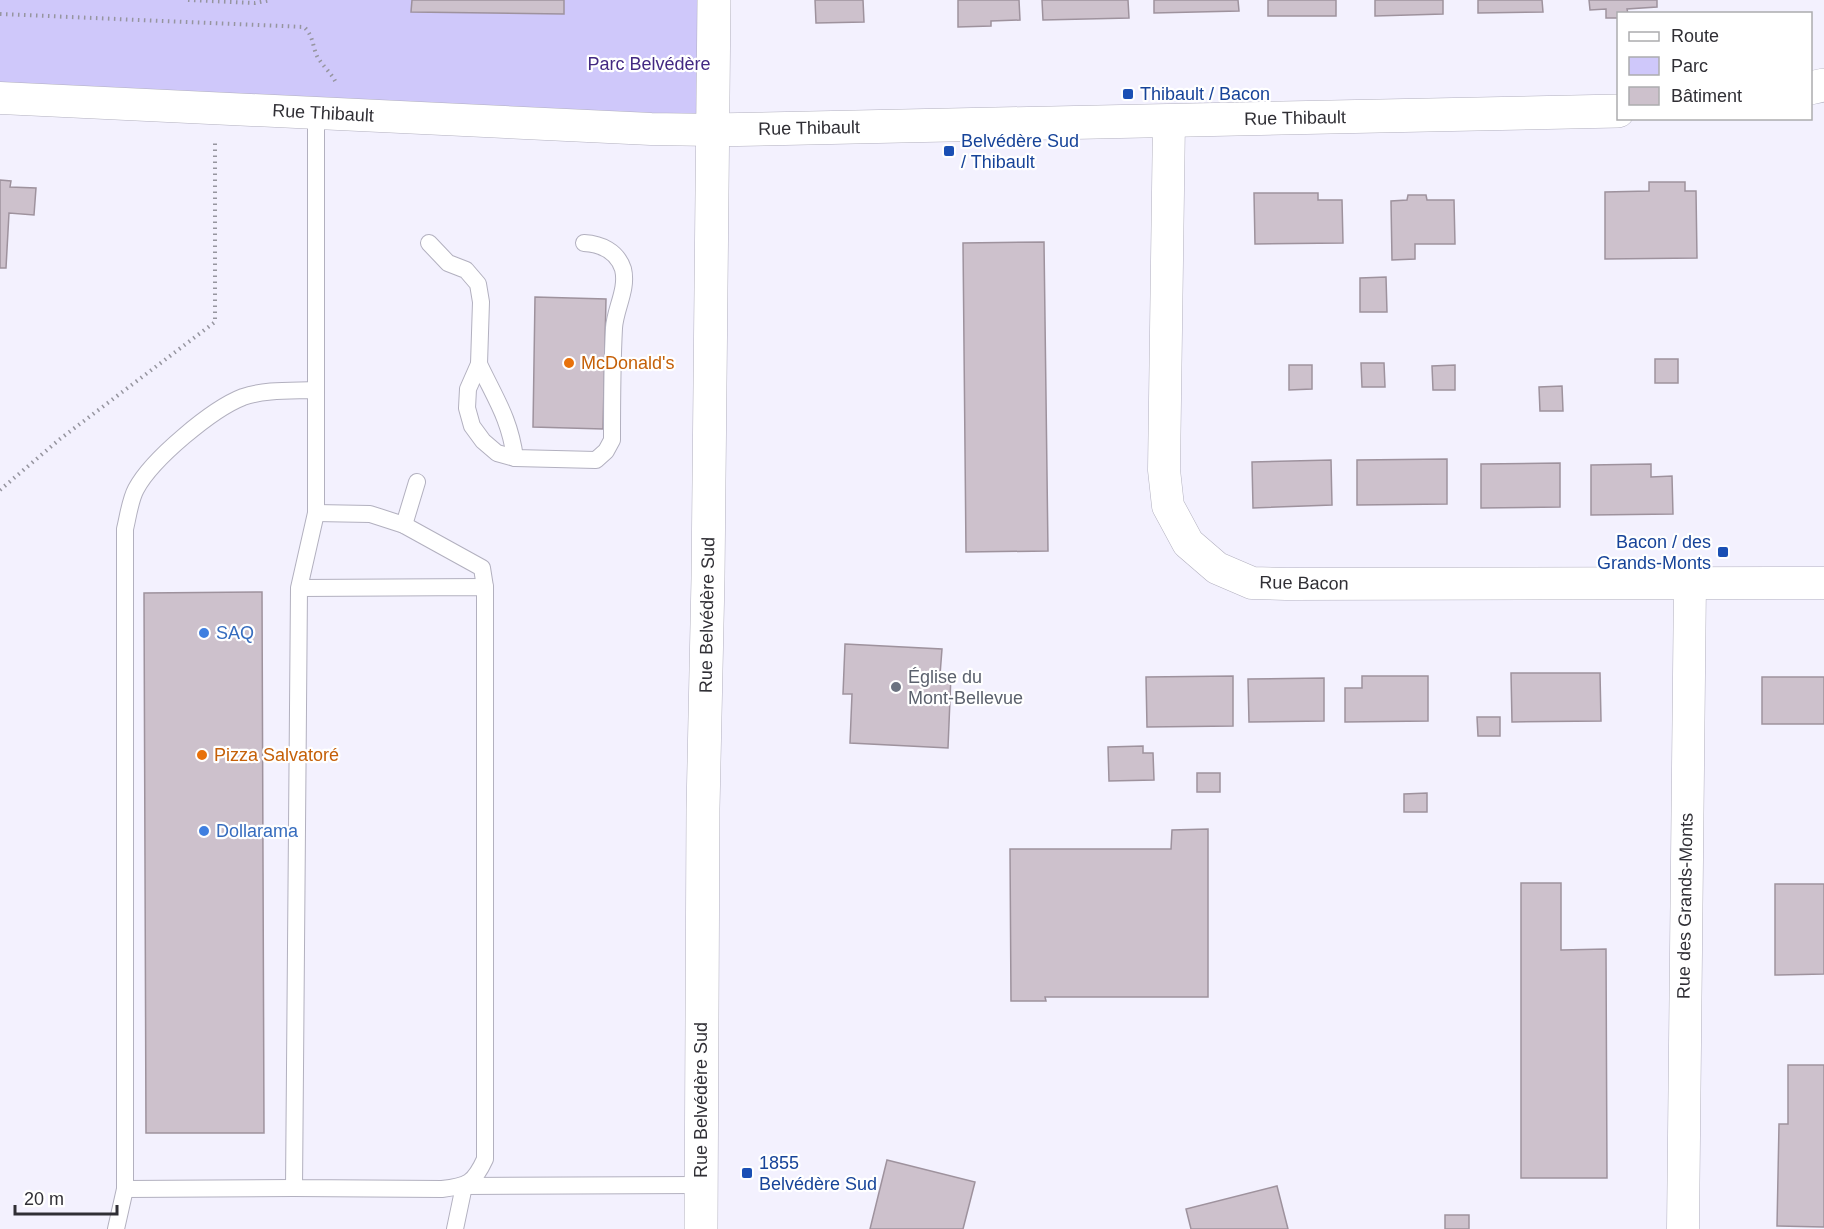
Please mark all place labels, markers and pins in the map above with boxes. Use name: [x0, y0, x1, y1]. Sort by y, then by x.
place label: Thibault / Bacon: [1140, 84, 1270, 104]
marker: Thibault / Bacon: [1121, 87, 1135, 101]
place label: Belvédère Sud / Thibault: [961, 131, 1079, 172]
marker: Belvédère Sud / Thibault: [942, 144, 956, 158]
place label: McDonald's: [581, 353, 674, 373]
marker: McDonald's: [562, 356, 576, 370]
place label: Bacon / des Grands-Monts: [1597, 532, 1711, 573]
marker: Bacon / des Grands-Monts: [1716, 545, 1730, 559]
place label: SAQ: [216, 623, 254, 643]
marker: SAQ: [197, 626, 211, 640]
place label: Église du Mont-Bellevue: [908, 667, 1023, 708]
marker: Église du Mont-Bellevue: [889, 680, 903, 694]
place label: Pizza Salvatoré: [214, 745, 339, 765]
marker: Pizza Salvatoré: [195, 748, 209, 762]
place label: Dollarama: [216, 821, 299, 841]
marker: Dollarama: [197, 824, 211, 838]
place label: 1855 Belvédère Sud: [759, 1153, 877, 1194]
marker: 1855 Belvédère Sud: [740, 1166, 754, 1180]

